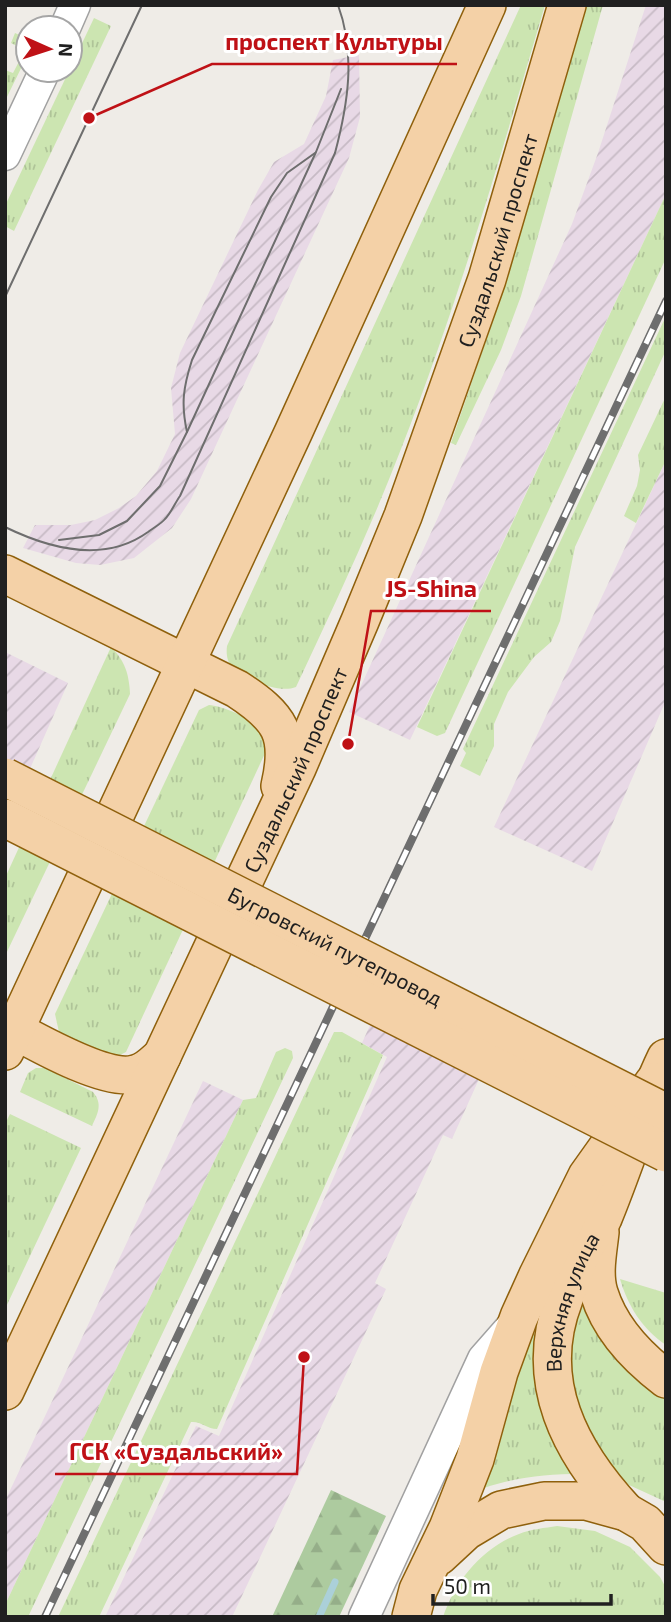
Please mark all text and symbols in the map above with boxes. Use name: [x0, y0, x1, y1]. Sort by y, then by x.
north arrow: [14, 14, 84, 84]
callout: проспект Культуры: [212, 20, 457, 64]
text: проспект Культуры: [225, 27, 443, 55]
text: N: [55, 42, 78, 57]
street label: Суздальский проспект: [451, 130, 541, 350]
callout: JS-Shina: [371, 567, 491, 611]
text: JS-Shina: [385, 574, 477, 602]
street label: Суздальский проспект: [238, 663, 352, 876]
street label: Бугровский путепровод: [224, 880, 447, 1010]
street label: Верхняя улица: [540, 1227, 603, 1373]
callout: ГСК «Суздальский»: [55, 1430, 297, 1474]
text: ГСК «Суздальский»: [69, 1437, 283, 1465]
scale bar: [433, 1562, 612, 1606]
text: 50 m: [444, 1573, 491, 1598]

